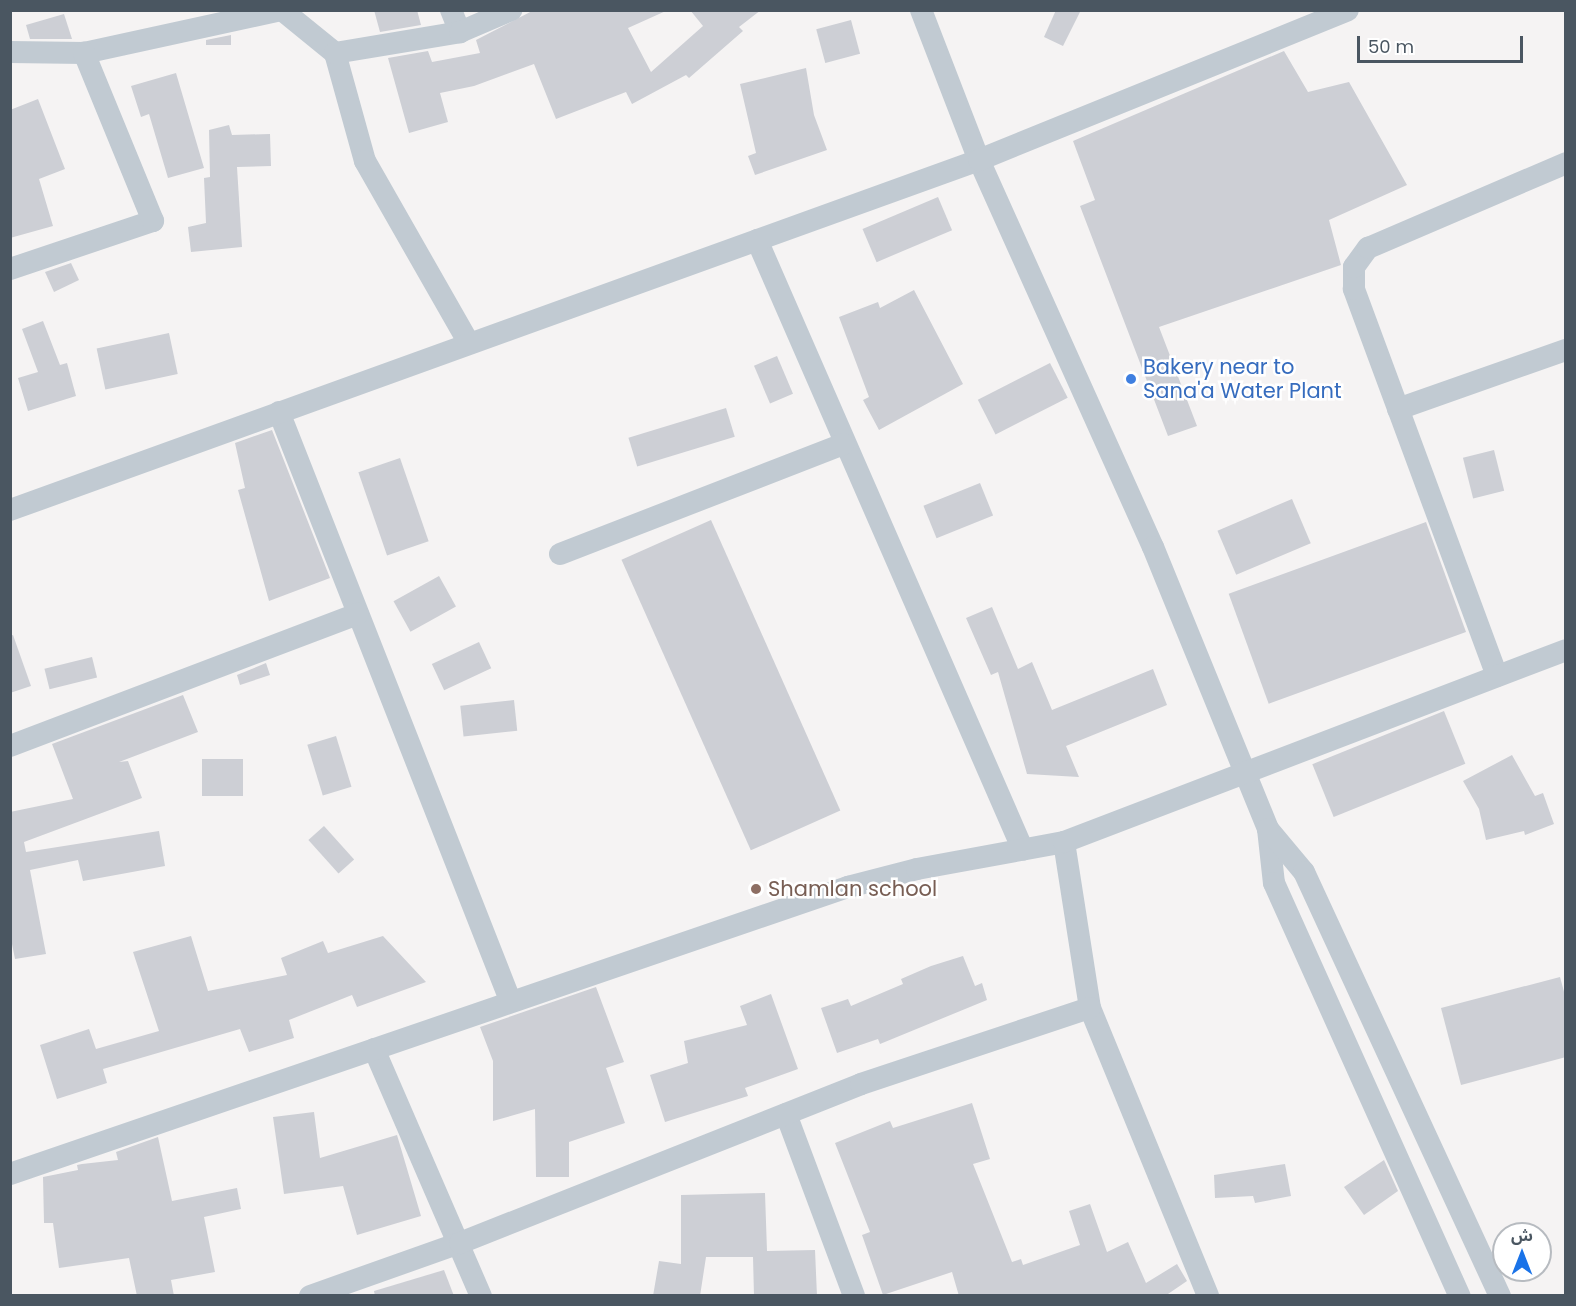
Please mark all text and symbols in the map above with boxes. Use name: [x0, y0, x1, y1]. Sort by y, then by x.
scale bar: [1360, 24, 1526, 62]
text: 50 m: [1368, 34, 1414, 59]
place label: Bakery near to Sana'a Water Plant: [1143, 354, 1342, 404]
marker: Bakery near to Sana'a Water Plant: [1124, 372, 1138, 386]
place label: Shamlan school: [768, 876, 937, 902]
marker: Shamlan school: [749, 882, 763, 896]
north arrow: [1492, 1222, 1552, 1282]
text: ش: [1511, 1224, 1533, 1247]

